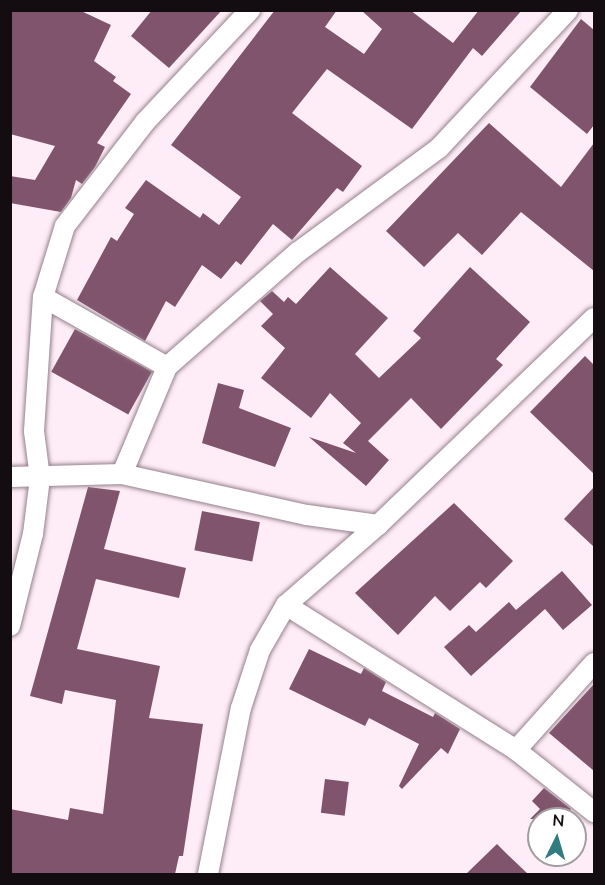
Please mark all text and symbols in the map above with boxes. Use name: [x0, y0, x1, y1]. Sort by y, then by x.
north arrow: [527, 807, 587, 867]
text: N: [551, 810, 565, 833]

